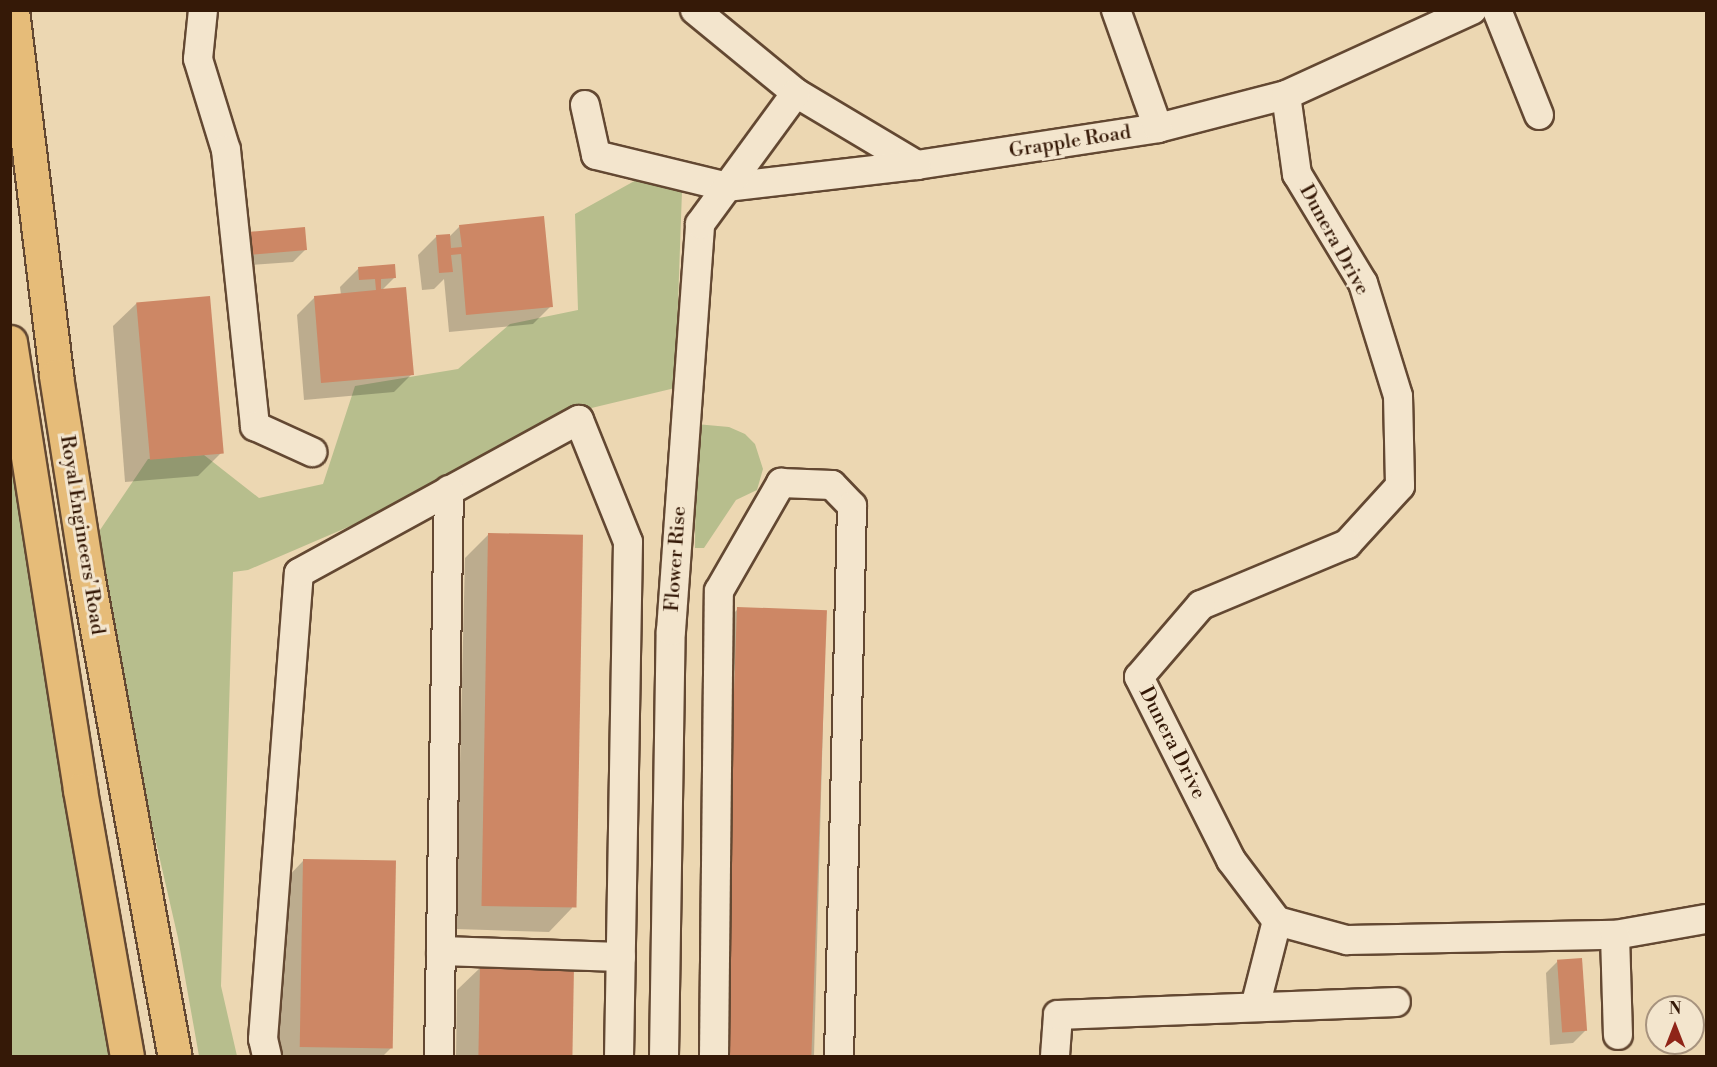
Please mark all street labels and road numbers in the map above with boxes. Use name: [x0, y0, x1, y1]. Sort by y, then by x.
street label: Grapple Road: [1007, 121, 1133, 163]
street label: Dunera Drive: [1294, 181, 1374, 299]
street label: Royal Engineers' Road: [54, 434, 110, 636]
street label: Flower Rise: [660, 505, 692, 613]
street label: Dunera Drive: [1133, 683, 1211, 803]

